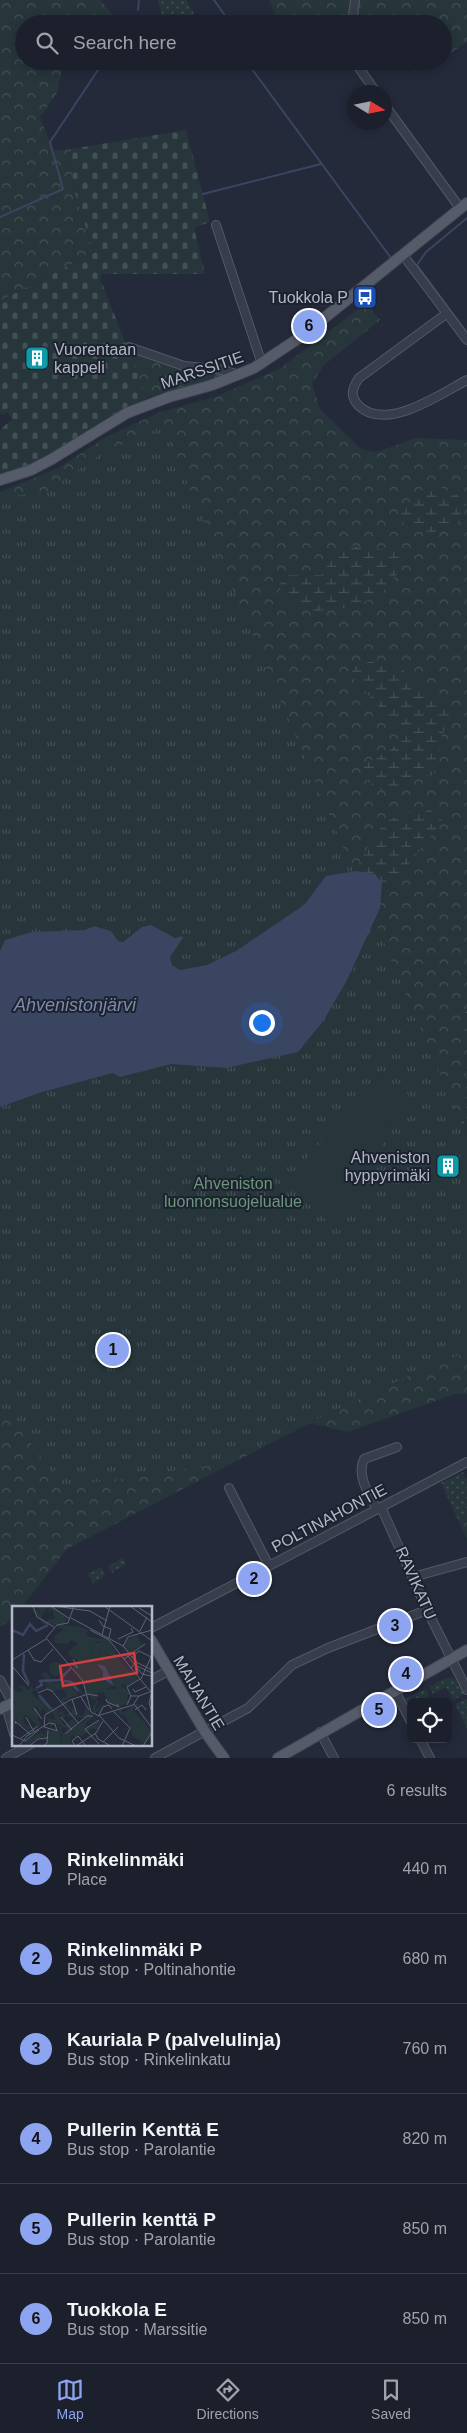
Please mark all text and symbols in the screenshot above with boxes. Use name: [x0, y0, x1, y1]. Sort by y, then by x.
search box: [15, 15, 452, 70]
icon: search: [33, 29, 61, 57]
text: Search here: [73, 32, 177, 53]
north arrow: [347, 85, 392, 130]
bus stop icon: Tuokkola P: [352, 284, 378, 310]
place label: Tuokkola P: [269, 289, 348, 306]
pin: 6: [293, 307, 325, 345]
place label: Vuorentaan kappeli: [54, 341, 136, 376]
building icon: Vuorentaan kappeli: [24, 345, 50, 371]
street label: MARSSITIE: [158, 348, 246, 392]
water label: Ahvenistonjärvi: [13, 995, 137, 1015]
your location: [249, 1010, 275, 1036]
place label: Ahveniston hyppyrimäki: [345, 1149, 430, 1184]
building icon: Ahveniston hyppyrimäki: [435, 1153, 461, 1179]
park label: Ahveniston luonnonsuojelualue: [164, 1175, 302, 1210]
pin: 1: [97, 1331, 129, 1369]
street label: POLTINAHONTIE: [269, 1481, 389, 1555]
street label: RAVIKATU: [392, 1544, 440, 1622]
pin: 2: [238, 1560, 270, 1598]
inset map: [12, 1606, 152, 1746]
pin: 3: [379, 1607, 411, 1645]
street label: MAIJANTIE: [170, 1653, 228, 1733]
pin: 4: [390, 1655, 422, 1693]
pin: 5: [363, 1691, 395, 1729]
map controls: [407, 1698, 452, 1743]
button: locate: [407, 1698, 452, 1743]
text: Nearby: [20, 1779, 91, 1802]
text: 6 results: [387, 1782, 447, 1799]
text: Rinkelinmäki: [67, 1849, 184, 1870]
text: 1: [32, 1860, 40, 1877]
text: 440 m: [403, 1860, 447, 1877]
text: Place: [67, 1871, 107, 1888]
text: Rinkelinmäki P: [67, 1939, 202, 1960]
text: 2: [32, 1950, 40, 1967]
text: 680 m: [403, 1950, 447, 1967]
text: Bus stop · Poltinahontie: [67, 1961, 236, 1978]
text: Kauriala P (palvelulinja): [67, 2029, 281, 2050]
text: 3: [32, 2040, 40, 2057]
text: 760 m: [403, 2040, 447, 2057]
text: Bus stop · Rinkelinkatu: [67, 2051, 231, 2068]
text: Pullerin Kenttä E: [67, 2119, 219, 2140]
text: 4: [32, 2130, 40, 2147]
text: 820 m: [403, 2130, 447, 2147]
text: Bus stop · Parolantie: [67, 2141, 216, 2158]
text: Pullerin kenttä P: [67, 2209, 216, 2230]
text: 5: [32, 2220, 40, 2237]
text: 850 m: [403, 2220, 447, 2237]
text: Bus stop · Parolantie: [67, 2231, 216, 2248]
text: Tuokkola E: [67, 2299, 167, 2320]
text: 6: [32, 2310, 40, 2327]
text: 850 m: [403, 2310, 447, 2327]
text: Bus stop · Marssitie: [67, 2321, 207, 2338]
tab: Map: [56, 2376, 84, 2422]
tab: Directions: [197, 2376, 259, 2422]
tab: Saved: [371, 2376, 411, 2422]

